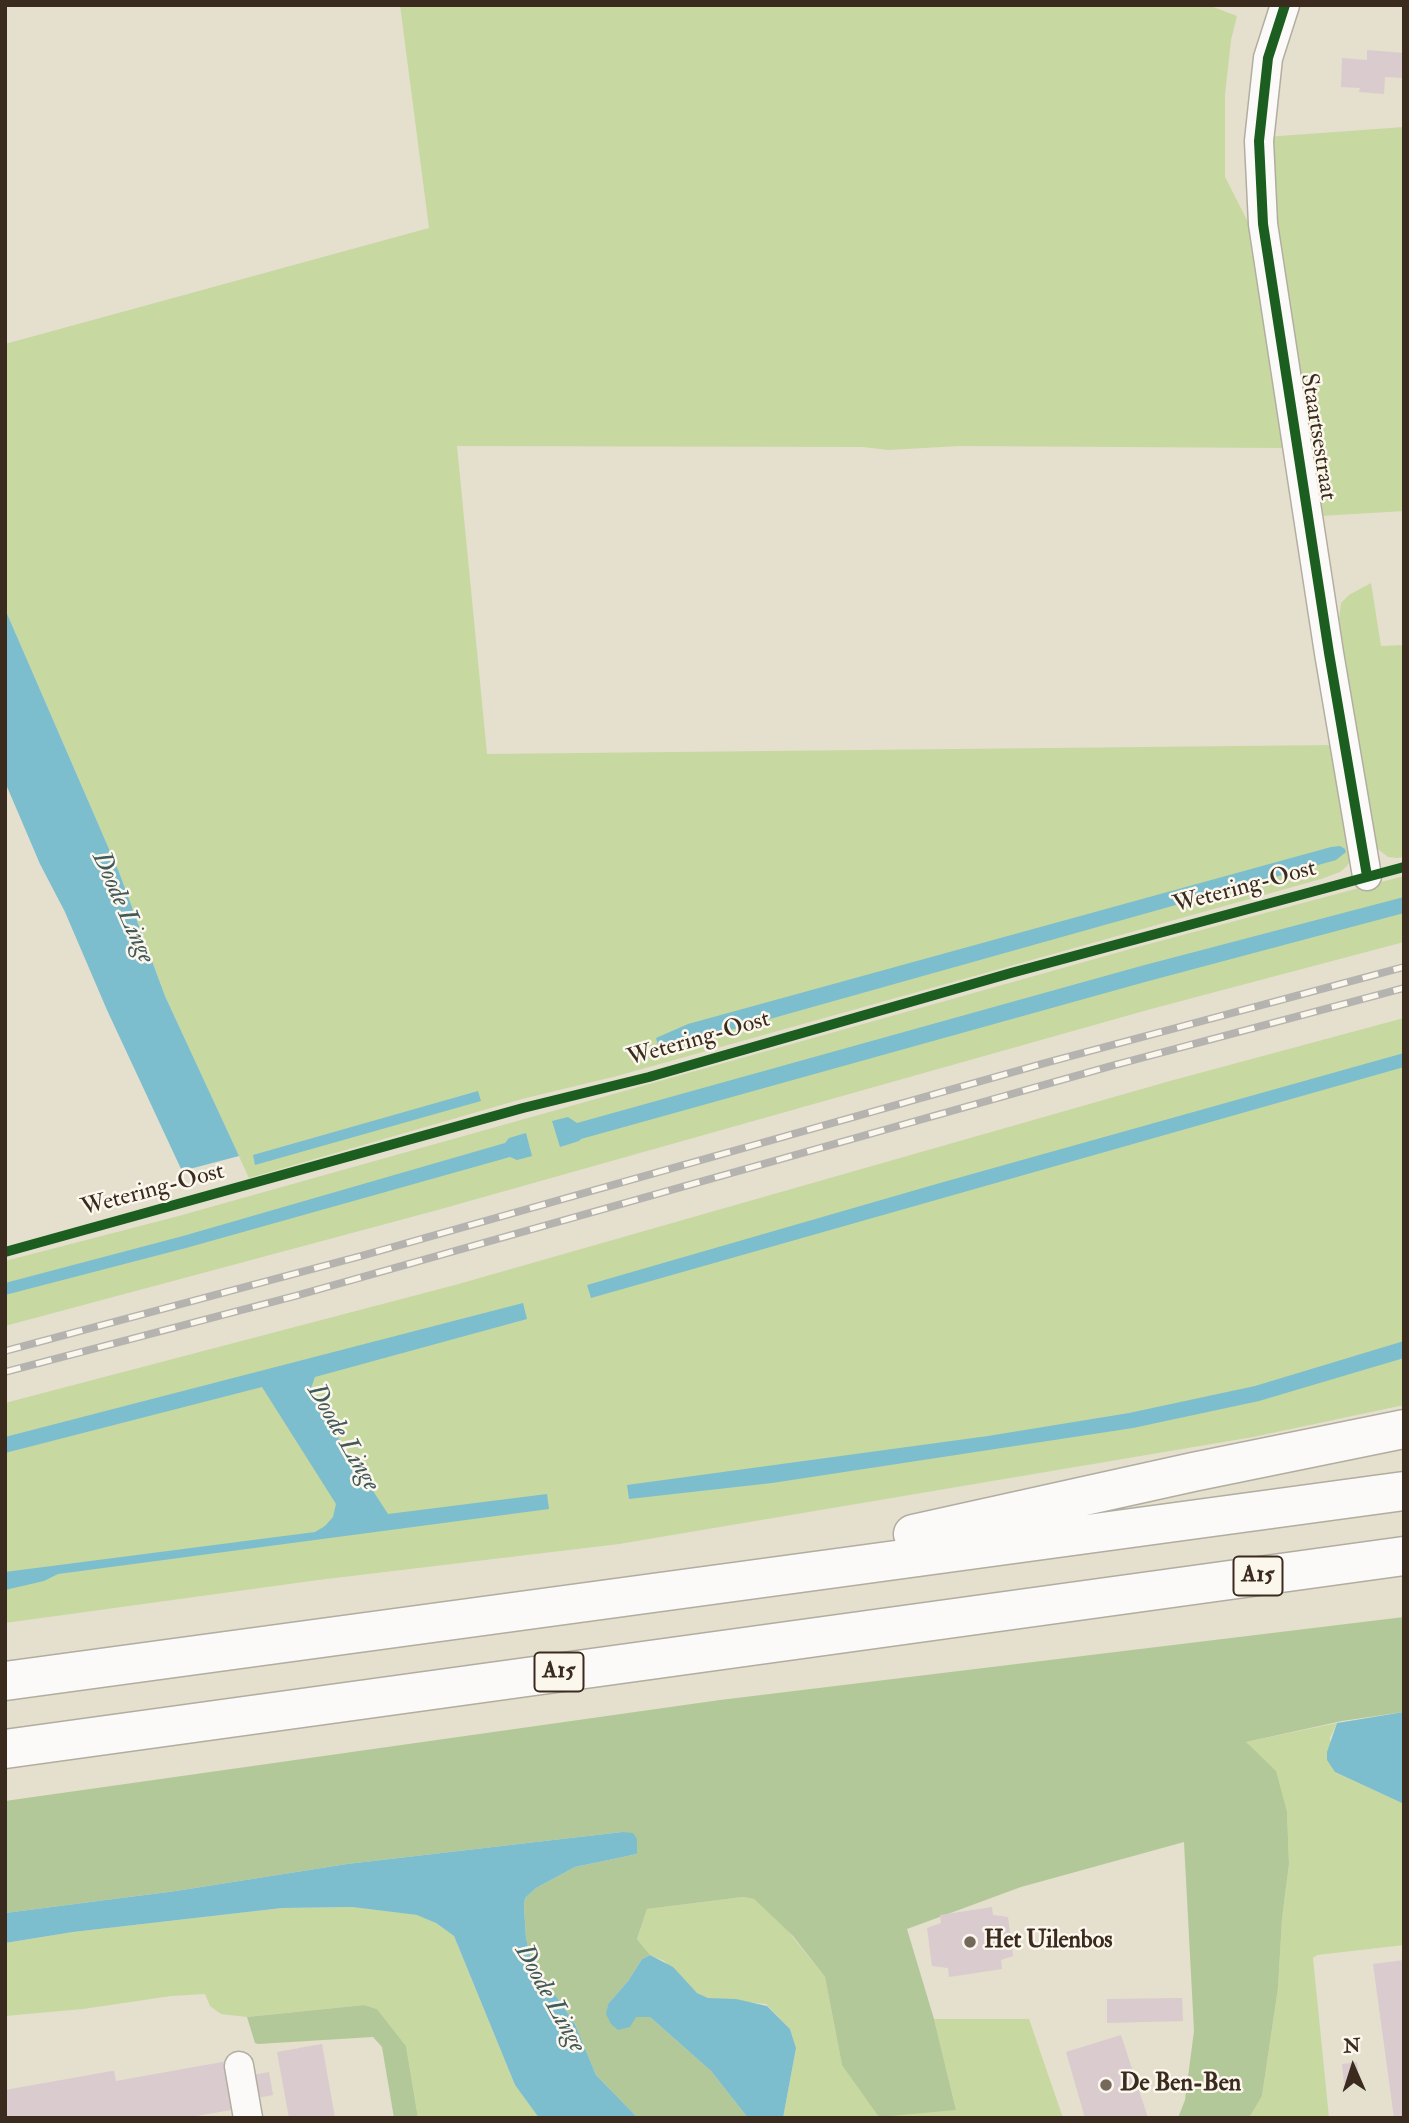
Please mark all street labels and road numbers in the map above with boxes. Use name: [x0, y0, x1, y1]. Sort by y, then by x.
street label: Staartsestraat: [1293, 371, 1341, 503]
street label: Wetering-Oost: [1170, 855, 1320, 921]
street label: Wetering-Oost: [624, 1006, 774, 1074]
street label: Wetering-Oost: [78, 1158, 228, 1224]
road number: A15: [1234, 1556, 1282, 1596]
road number: A15: [534, 1652, 584, 1692]

